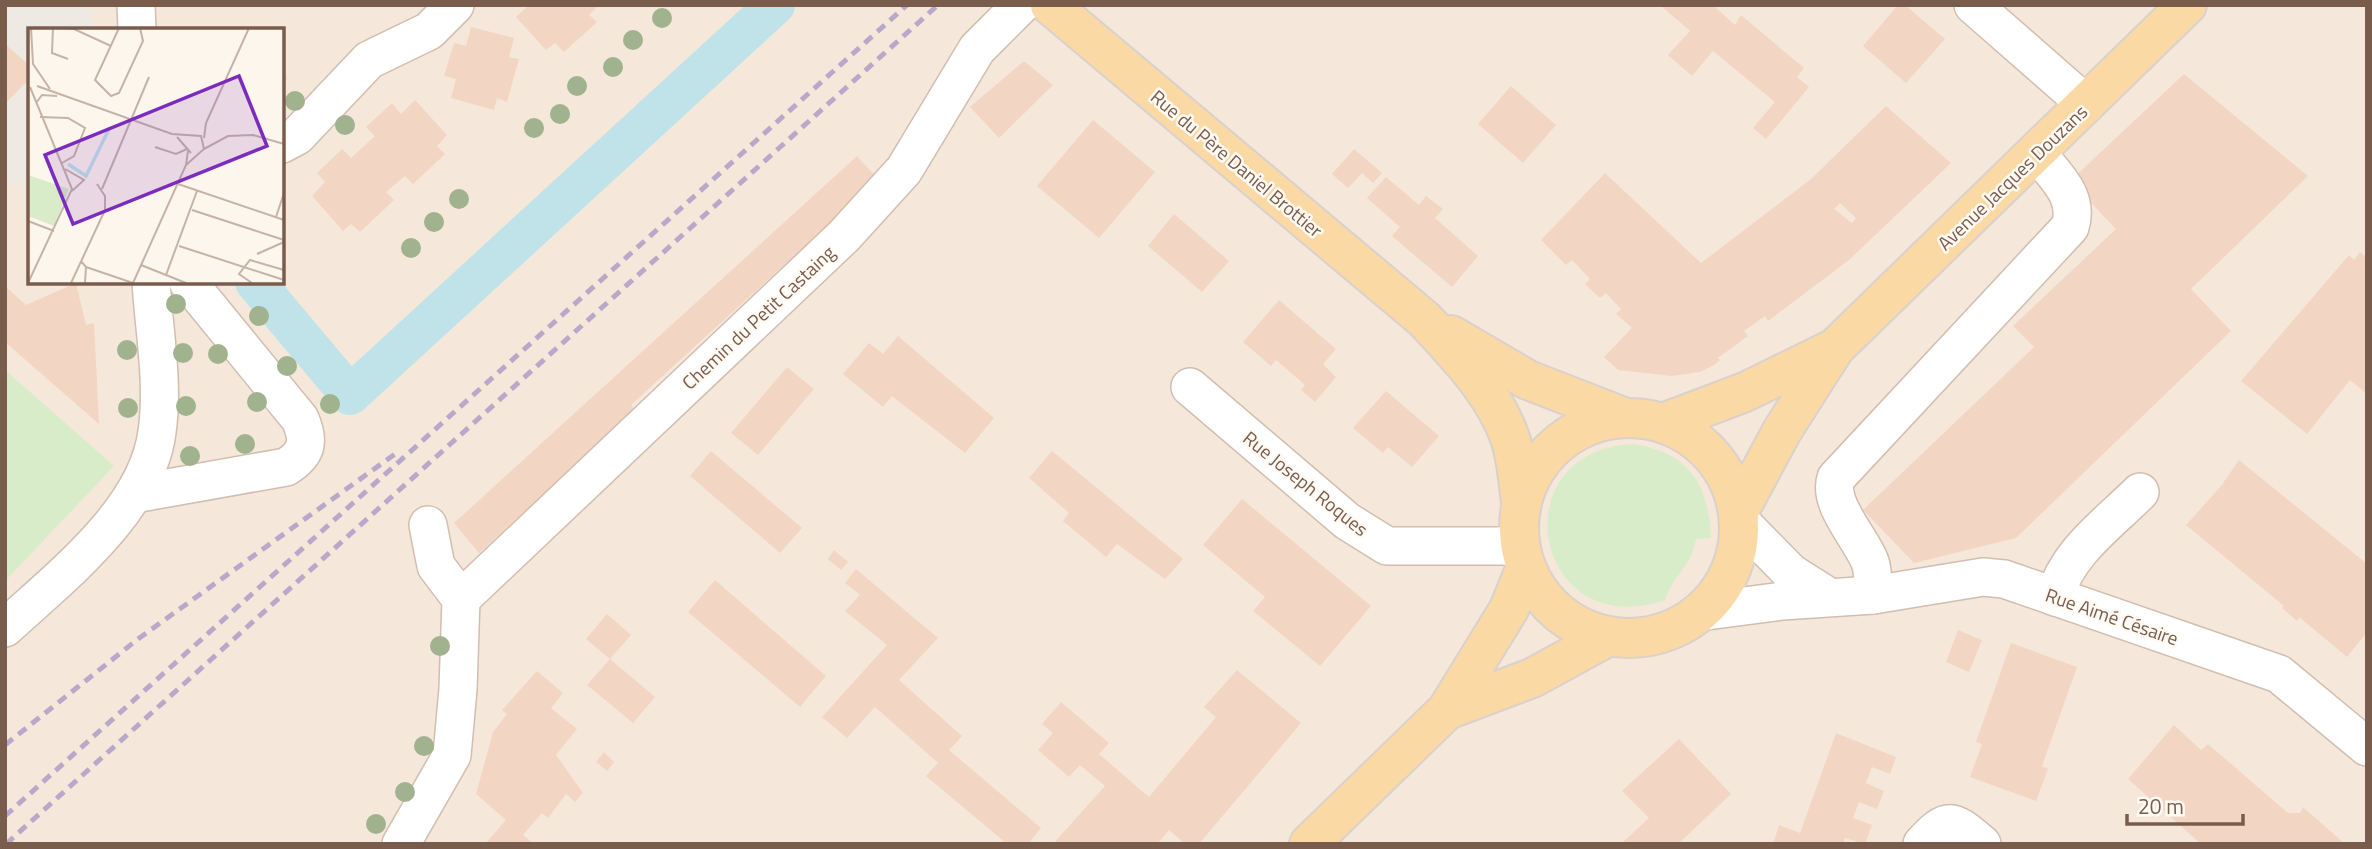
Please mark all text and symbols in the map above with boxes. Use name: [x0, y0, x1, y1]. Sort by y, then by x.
inset map: [28, 28, 284, 284]
street label: Rue du Père Daniel Brottier: [1145, 82, 1330, 244]
street label: Avenue Jacques Douzans: [1930, 97, 2094, 257]
street label: Chemin du Petit Castaing: [675, 238, 841, 396]
street label: Rue Joseph Roques: [1237, 423, 1375, 543]
street label: Rue Aimé Césaire: [2042, 580, 2182, 652]
scale bar: [2127, 782, 2242, 826]
text: 20 m: [2138, 790, 2184, 822]

